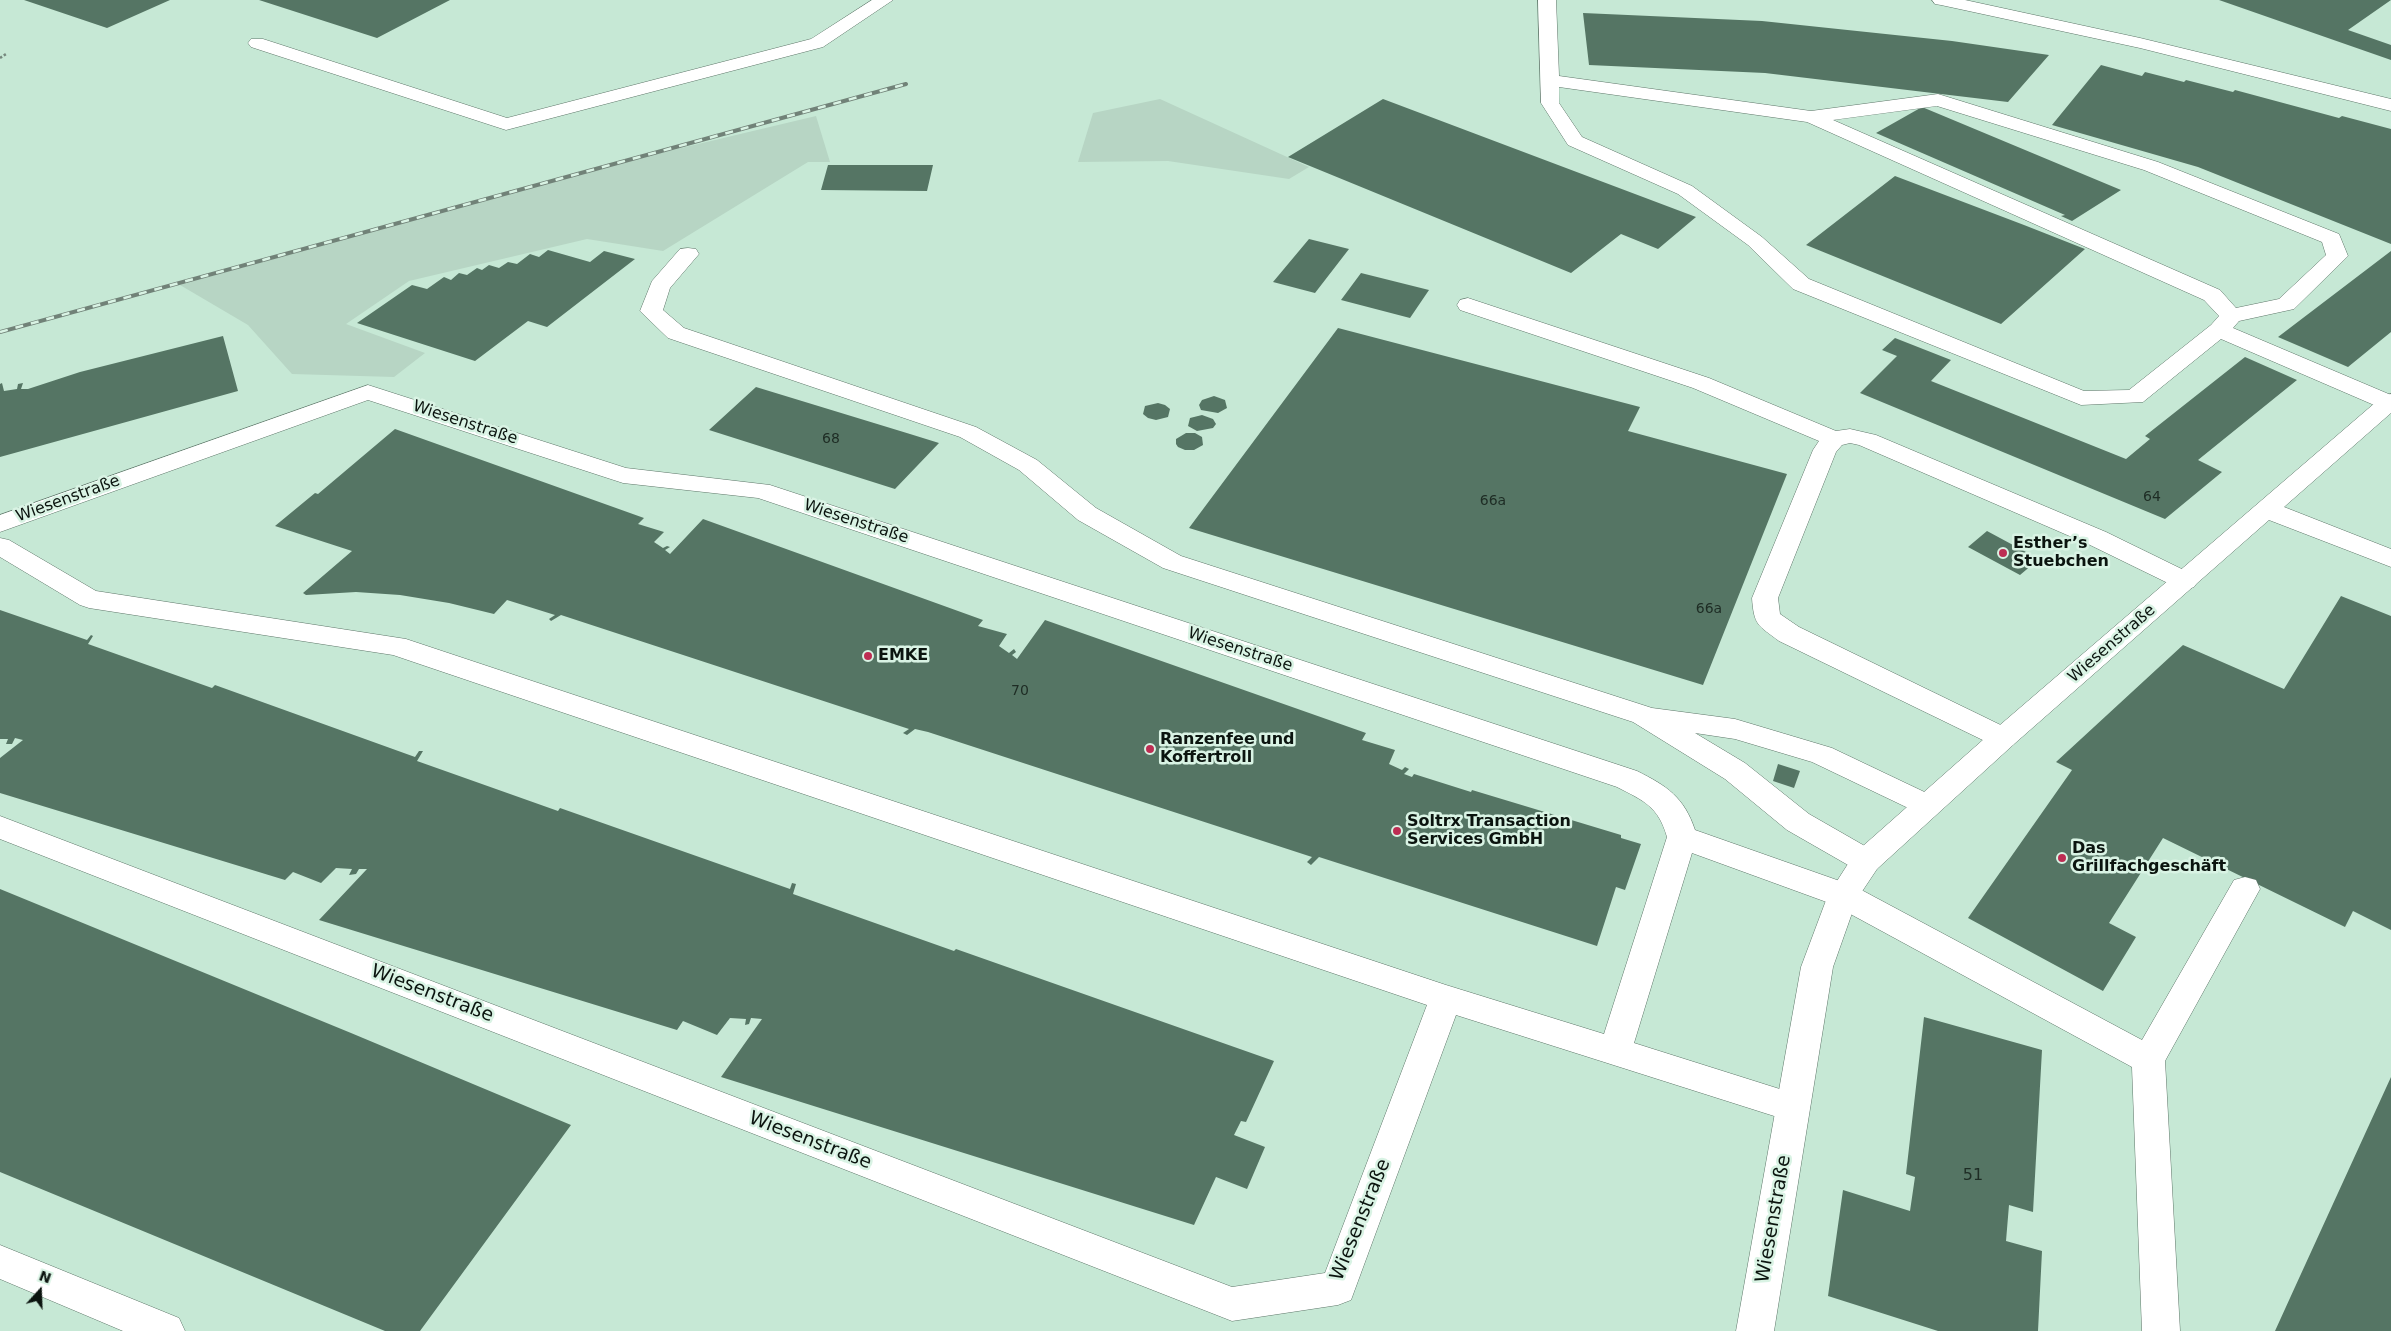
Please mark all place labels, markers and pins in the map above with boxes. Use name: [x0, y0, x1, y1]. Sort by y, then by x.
place label: Esther’s Stuebchen: [2013, 534, 2109, 572]
marker: Esther’s Stuebchen: [1997, 547, 2009, 559]
place label: EMKE: [878, 646, 928, 666]
marker: EMKE: [862, 650, 874, 662]
place label: Ranzenfee und Koffertroll: [1160, 730, 1295, 768]
marker: Ranzenfee und Koffertroll: [1144, 743, 1156, 755]
place label: Soltrx Transaction Services GmbH: [1407, 812, 1571, 850]
marker: Soltrx Transaction Services GmbH: [1391, 825, 1403, 837]
place label: Das Grillfachgeschäft: [2072, 839, 2226, 877]
marker: Das Grillfachgeschäft: [2056, 852, 2068, 864]

